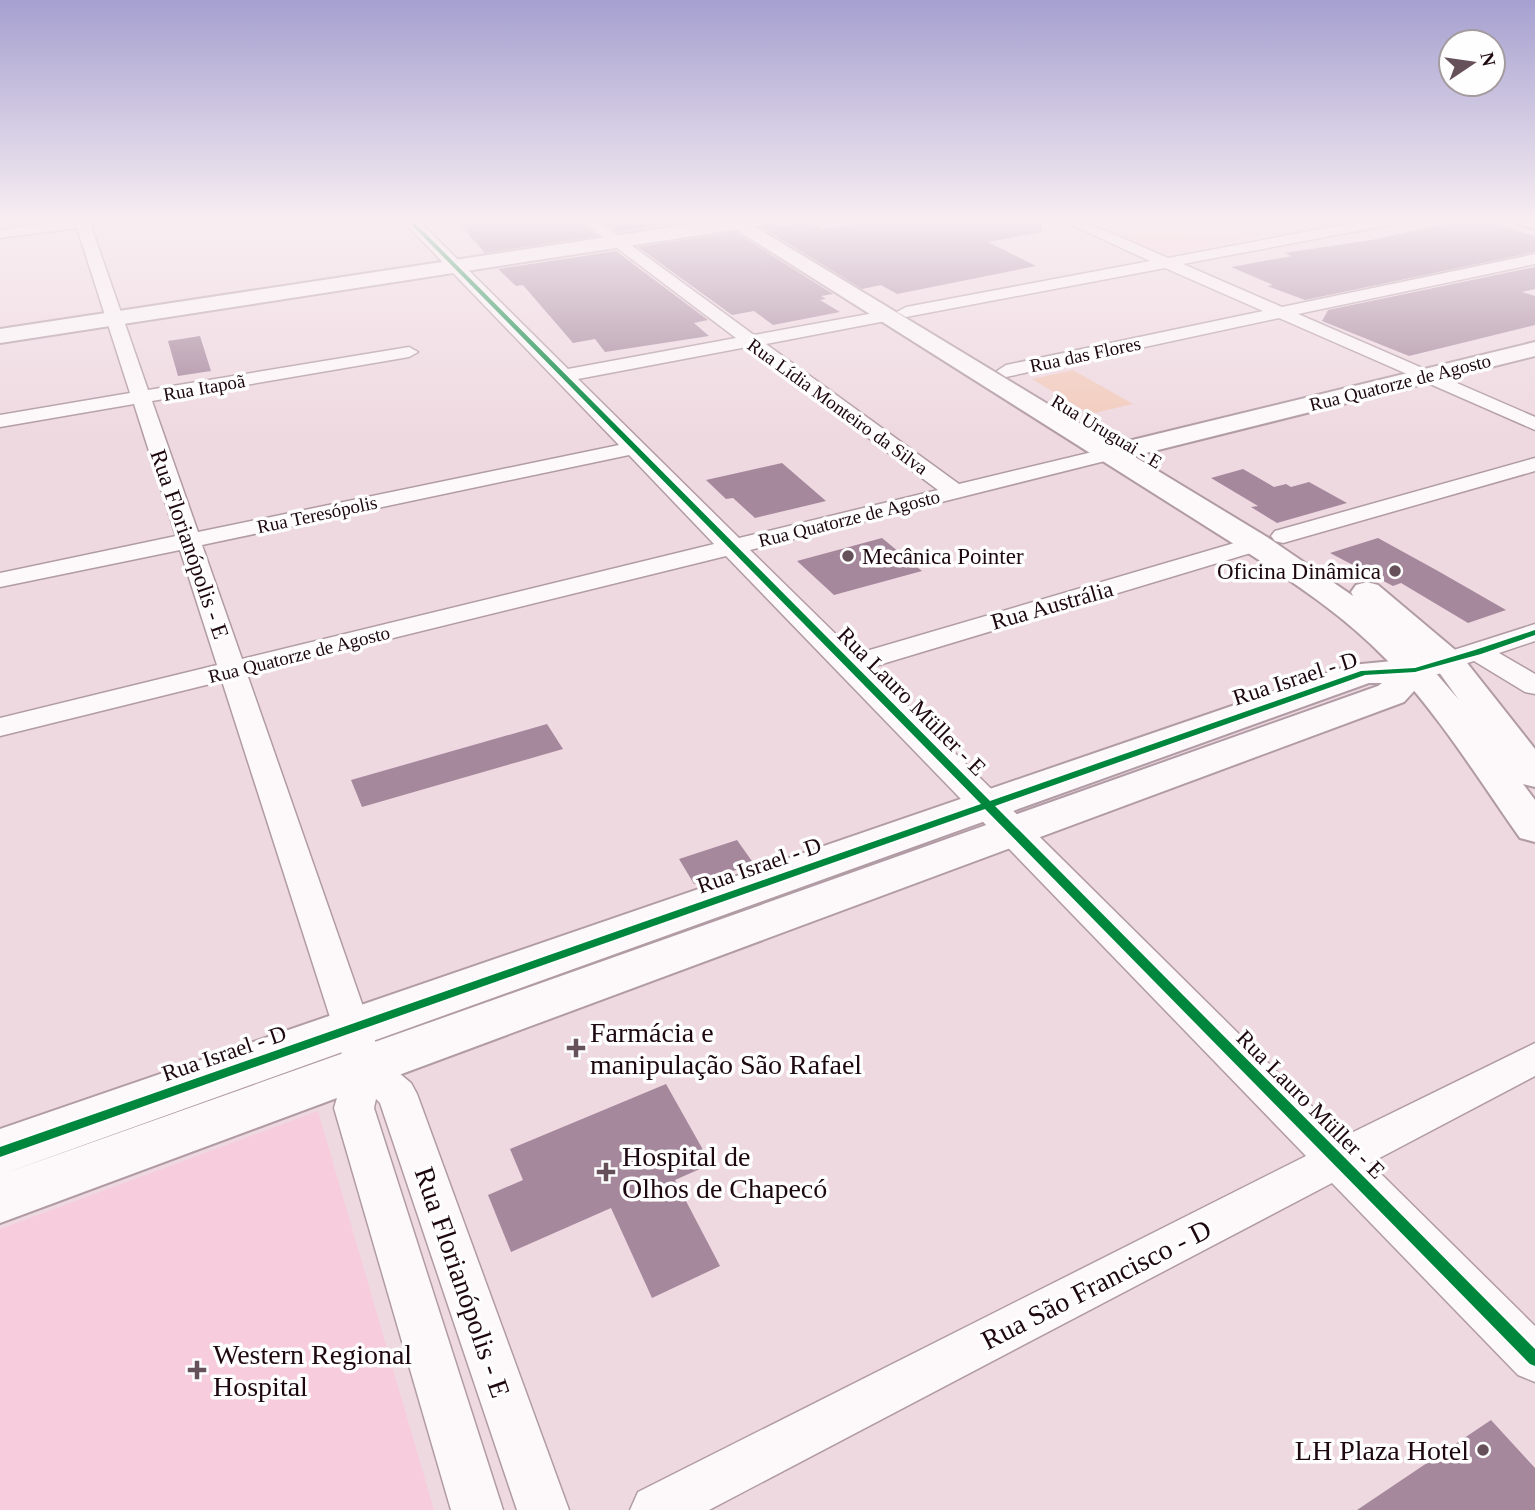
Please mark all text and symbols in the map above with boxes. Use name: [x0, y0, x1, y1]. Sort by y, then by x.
north arrow: [1437, 28, 1507, 98]
text: N: [1476, 50, 1500, 69]
street label: Rua das Flores: [1028, 332, 1143, 377]
street label: Rua Lídia Monteiro da Silva: [744, 334, 932, 479]
street label: Rua Quatorze de Agosto: [1307, 350, 1493, 415]
street label: Rua Itapoã: [161, 370, 247, 405]
street label: Rua Uruguai - E: [1048, 390, 1166, 473]
street label: Rua Florianópolis - E: [145, 446, 234, 642]
street label: Rua Quatorze de Agosto: [756, 486, 942, 551]
street label: Rua Teresópolis: [255, 492, 379, 537]
place label: Mecânica Pointer: [862, 544, 1024, 569]
marker: Mecânica Pointer: [840, 548, 856, 564]
place label: Oficina Dinâmica: [1217, 559, 1381, 584]
marker: Oficina Dinâmica: [1387, 563, 1403, 579]
street label: Rua Austrália: [988, 576, 1116, 635]
street label: Rua Quatorze de Agosto: [206, 622, 392, 687]
street label: Rua Lauro Müller - E: [832, 622, 991, 781]
street label: Rua Israel - D: [1230, 647, 1361, 710]
street label: Rua Israel - D: [694, 833, 825, 898]
place label: Farmácia e manipulação São Rafael: [590, 1017, 862, 1080]
street label: Rua Israel - D: [159, 1021, 290, 1086]
street label: Rua Lauro Müller - E: [1231, 1025, 1390, 1184]
marker: Farmácia e manipulação São Rafael: [568, 1040, 584, 1056]
place label: Hospital de Olhos de Chapecó: [622, 1141, 827, 1204]
marker: Hospital de Olhos de Chapecó: [596, 1162, 616, 1182]
street label: Rua Florianópolis - E: [408, 1163, 517, 1402]
street label: Rua São Francisco - D: [976, 1213, 1216, 1356]
place label: Western Regional Hospital: [213, 1339, 412, 1402]
marker: Western Regional Hospital: [187, 1360, 207, 1380]
place label: LH Plaza Hotel: [1295, 1435, 1469, 1466]
marker: LH Plaza Hotel: [1475, 1442, 1491, 1458]

